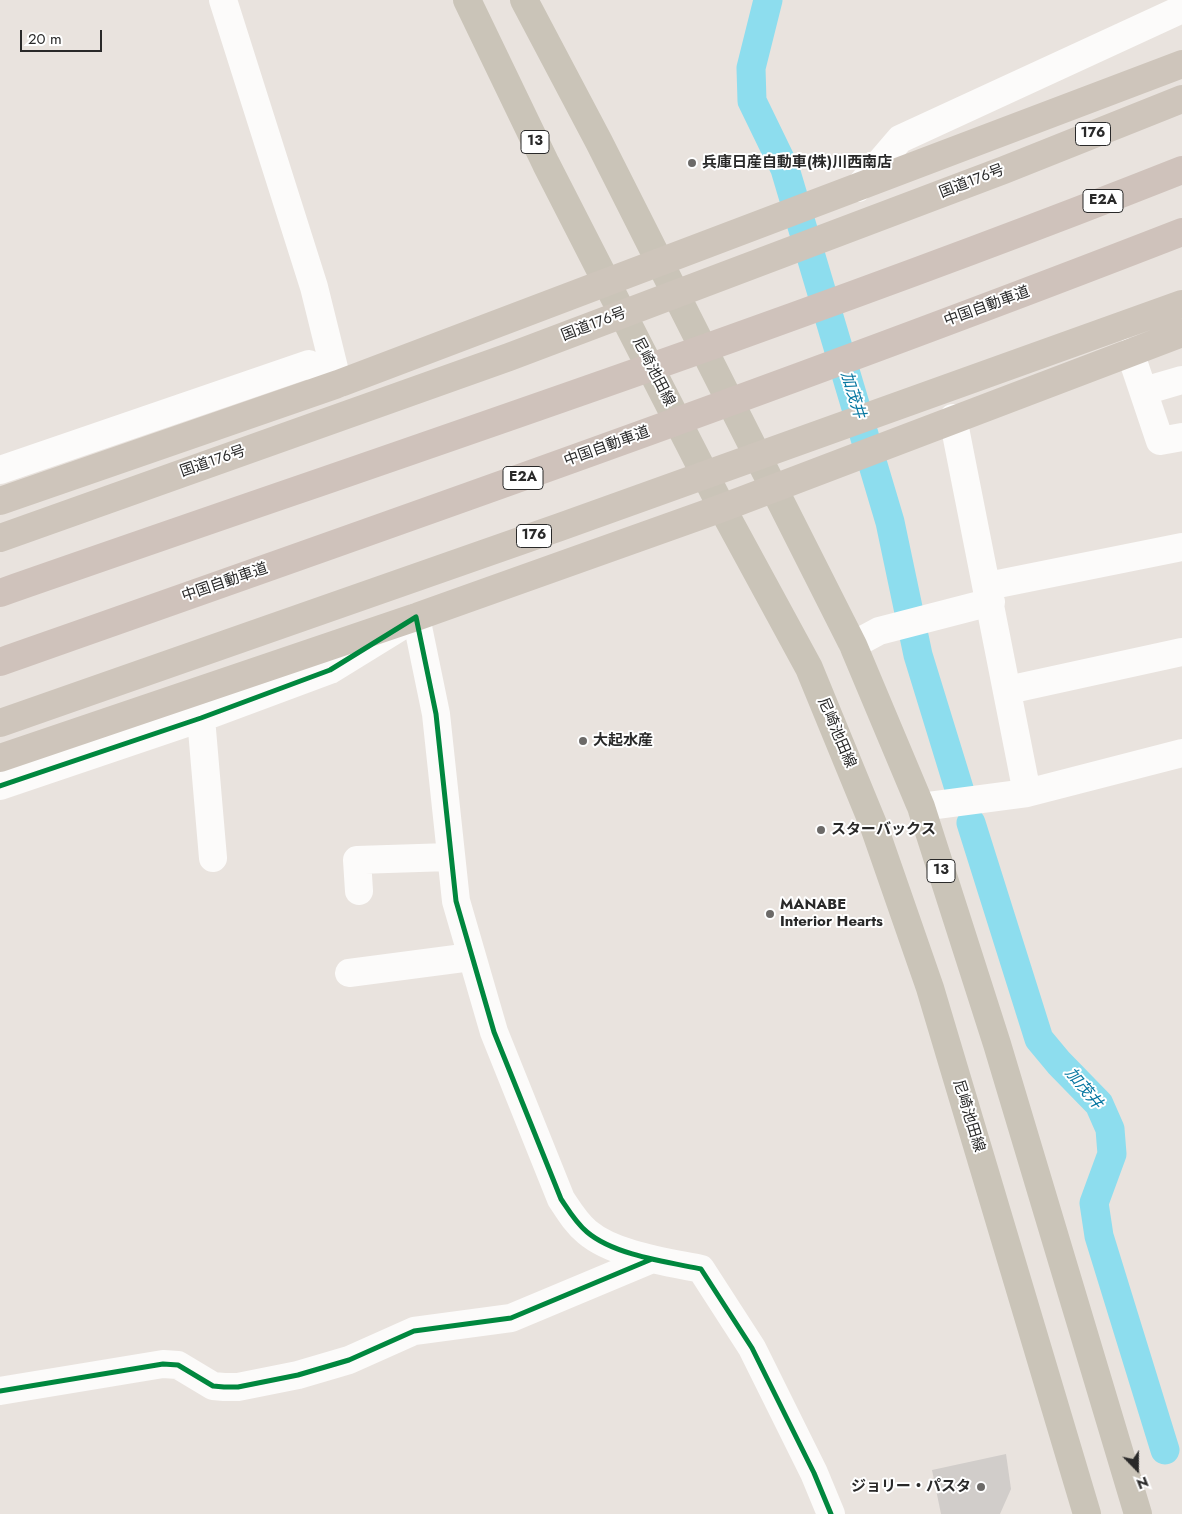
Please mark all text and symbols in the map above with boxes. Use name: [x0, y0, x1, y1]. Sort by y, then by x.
scale bar: [22, 20, 105, 52]
text: 20 m: [28, 28, 62, 50]
road number: 176: [1076, 122, 1110, 146]
road number: 13: [521, 130, 549, 154]
place label: 兵庫日産自動車(株)川西南店: [702, 154, 892, 172]
marker: 兵庫日産自動車(株)川西南店: [686, 157, 698, 169]
street label: 国道176号: [937, 161, 1007, 203]
road number: E2A: [1083, 190, 1123, 212]
street label: 中国自動車道: [942, 283, 1032, 331]
street label: 国道176号: [559, 304, 629, 346]
street label: 尼崎池田線: [628, 335, 678, 409]
water label: 加茂井: [836, 369, 868, 421]
street label: 中国自動車道: [562, 423, 652, 471]
street label: 国道176号: [178, 442, 248, 482]
road number: E2A: [503, 466, 543, 489]
road number: 176: [516, 524, 552, 548]
street label: 中国自動車道: [180, 560, 270, 606]
street label: 尼崎池田線: [813, 695, 859, 771]
place label: 大起水産: [593, 732, 653, 750]
marker: 大起水産: [577, 735, 589, 747]
place label: スターバックス: [831, 821, 936, 839]
marker: スターバックス: [815, 824, 827, 836]
road number: 13: [927, 859, 955, 882]
place label: MANABE Interior Hearts: [780, 896, 883, 931]
marker: MANABE Interior Hearts: [764, 908, 776, 920]
water label: 加茂井: [1060, 1064, 1106, 1114]
street label: 尼崎池田線: [948, 1078, 988, 1154]
north arrow: [1112, 1444, 1162, 1494]
text: N: [1134, 1472, 1152, 1494]
place label: ジョリー・パスタ: [851, 1478, 971, 1496]
marker: ジョリー・パスタ: [975, 1481, 987, 1493]

